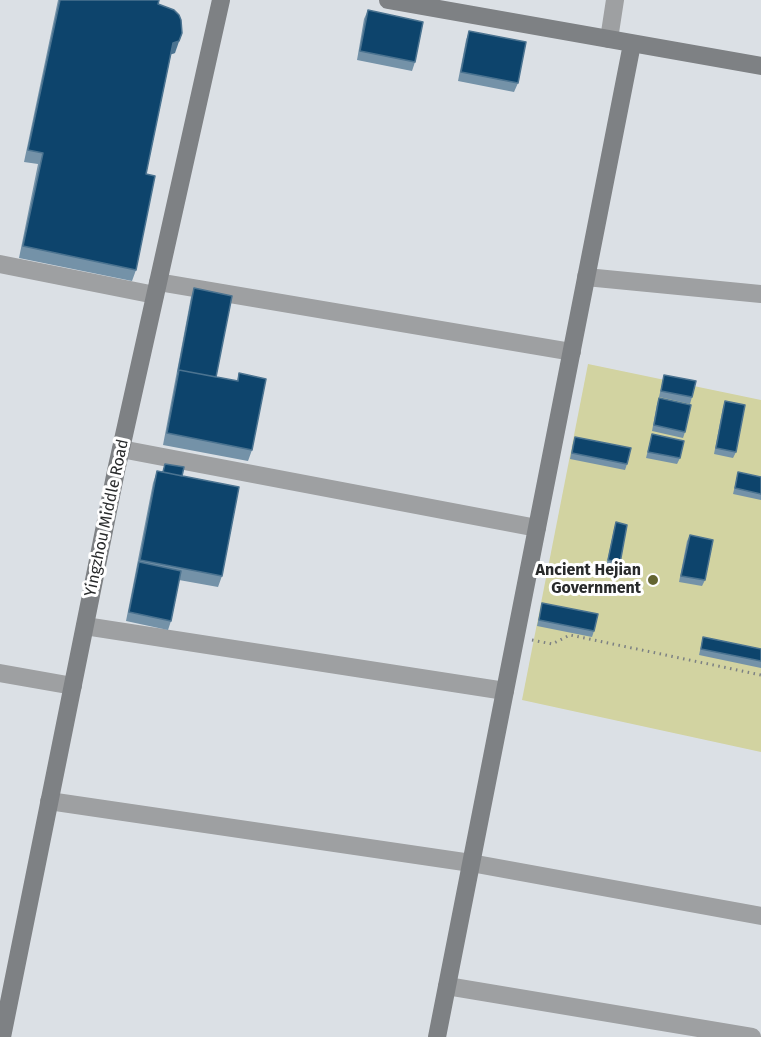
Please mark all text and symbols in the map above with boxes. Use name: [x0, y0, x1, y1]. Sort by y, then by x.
street label: Yingzhou Middle Road: [81, 437, 133, 599]
place label: Ancient Hejian Government: [536, 561, 641, 599]
marker: Ancient Hejian Government: [646, 573, 660, 587]

